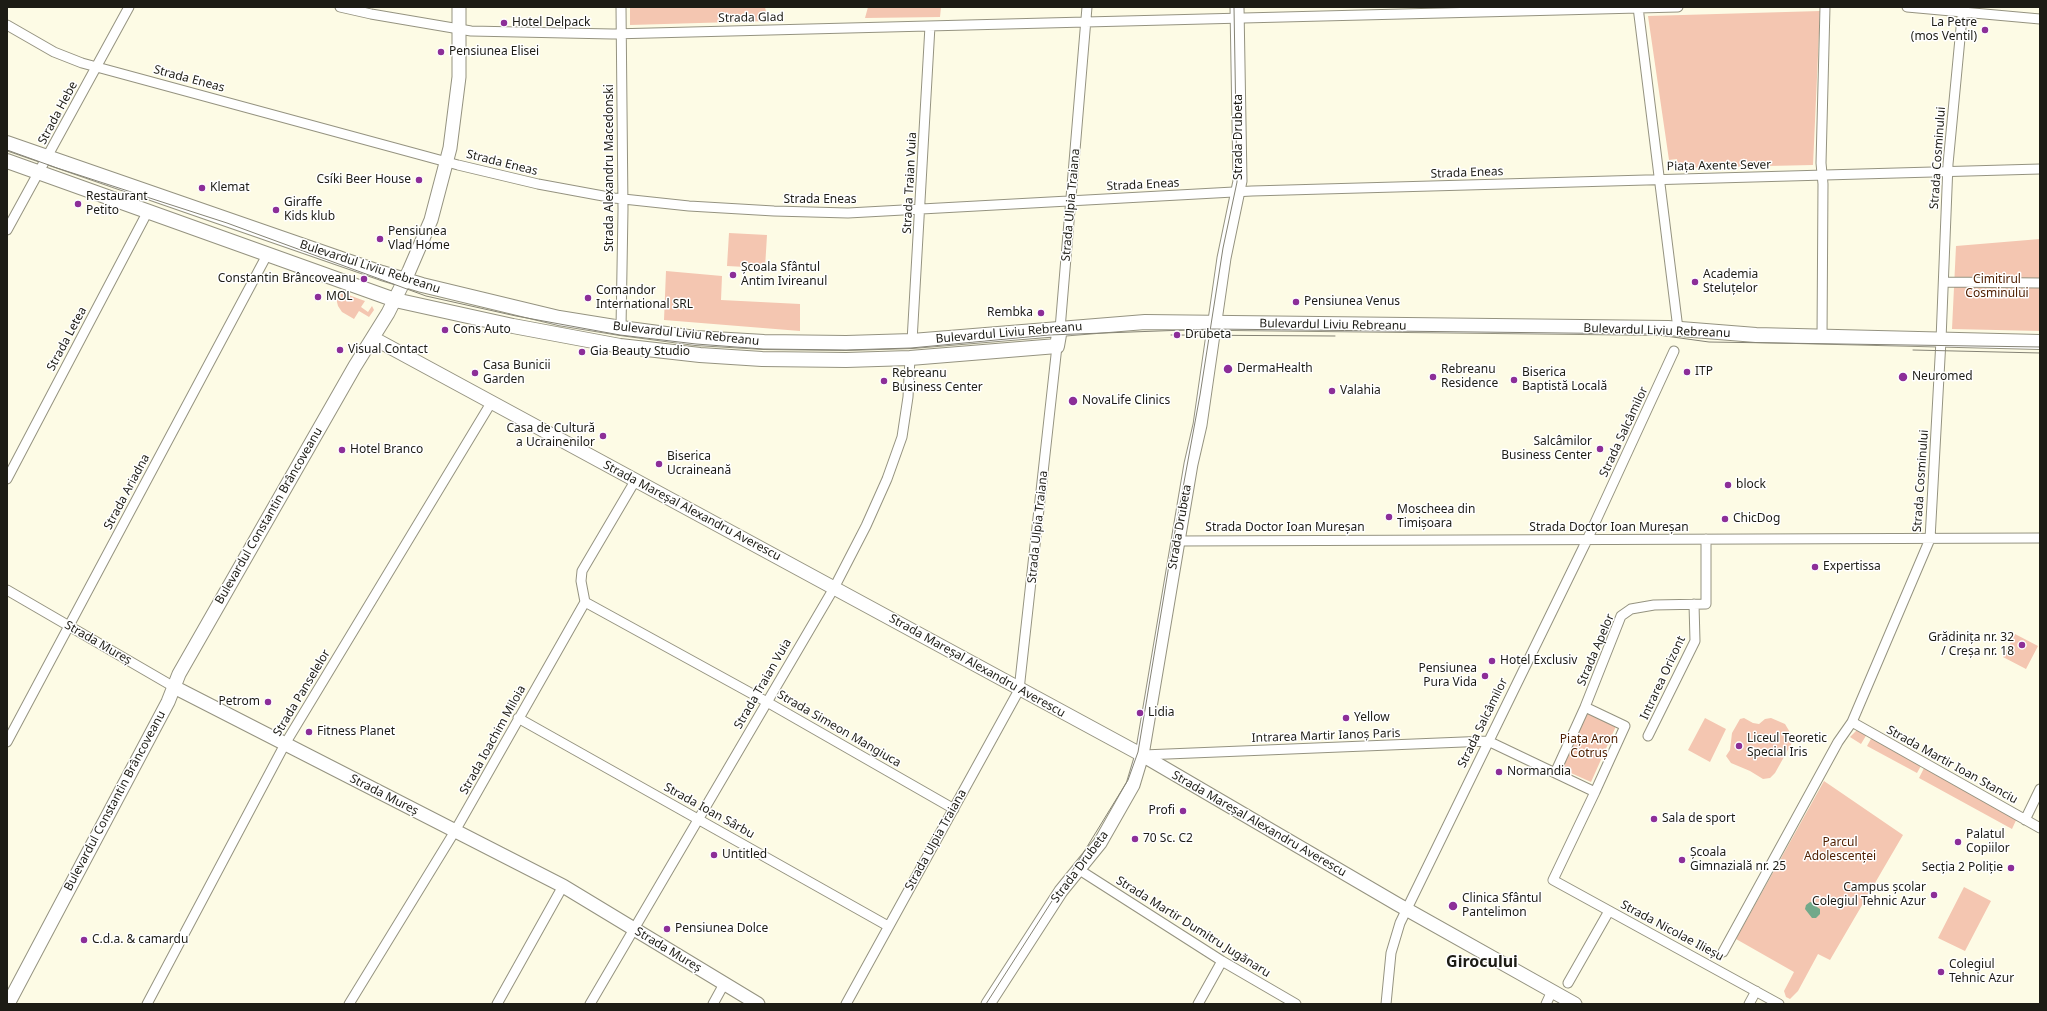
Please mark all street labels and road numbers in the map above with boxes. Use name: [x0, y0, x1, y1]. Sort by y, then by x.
street label: Strada Glad: [718, 10, 784, 26]
street label: Strada Eneas: [152, 63, 226, 95]
street label: Strada Hebe: [35, 79, 81, 147]
street label: Strada Alexandru Macedonski: [603, 84, 617, 252]
street label: Strada Drubeta: [1232, 94, 1246, 180]
street label: Strada Cosminului: [1927, 106, 1949, 210]
street label: Strada Traian Vuia: [900, 132, 920, 234]
street label: Strada Eneas: [465, 147, 539, 179]
street label: Strada Ulpia Traiana: [1059, 148, 1083, 262]
street label: Piața Axente Sever: [1667, 158, 1771, 174]
street label: Strada Eneas: [1430, 165, 1504, 181]
street label: Strada Eneas: [1106, 176, 1180, 194]
street label: Strada Eneas: [784, 193, 856, 207]
street label: Bulevardul Liviu Rebreanu: [298, 237, 442, 297]
street label: Strada Letea: [44, 305, 90, 373]
street label: Bulevardul Liviu Rebreanu: [1259, 317, 1407, 333]
street label: Bulevardul Liviu Rebreanu: [612, 319, 760, 349]
street label: Bulevardul Liviu Rebreanu: [935, 319, 1083, 347]
street label: Bulevardul Liviu Rebreanu: [1583, 321, 1731, 341]
street label: Strada Salcâmilor: [1597, 384, 1651, 480]
street label: Bulevardul Constantin Brâncoveanu: [212, 425, 326, 607]
street label: Strada Cosminului: [1910, 429, 1932, 533]
street label: Strada Ariadna: [101, 452, 153, 532]
street label: Strada Mareșal Alexandru Averescu: [601, 458, 783, 564]
street label: Strada Ulpia Traiana: [1025, 470, 1051, 584]
street label: Strada Drubeta: [1165, 483, 1195, 571]
street label: Strada Doctor Ioan Mureșan: [1205, 521, 1365, 535]
street label: Strada Doctor Ioan Mureșan: [1529, 521, 1689, 535]
street label: Strada Mareșal Alexandru Averescu: [886, 611, 1068, 721]
street label: Strada Apelor: [1574, 612, 1618, 688]
street label: Strada Mureș: [62, 618, 134, 668]
street label: Intrarea Orizont: [1637, 634, 1689, 722]
street label: Strada Traian Vuia: [731, 636, 795, 732]
street label: Strada Panselelor: [270, 647, 334, 739]
street label: Strada Salcâmilor: [1455, 676, 1511, 770]
street label: Strada Ioachim Miloia: [457, 683, 529, 797]
street label: Strada Simeon Mangiuca: [775, 688, 903, 770]
street label: Bulevardul Constantin Brâncoveanu: [61, 709, 169, 893]
street label: Strada Martir Ioan Stanciu: [1884, 723, 2020, 807]
street label: Intrarea Martir Ianoș Paris: [1251, 726, 1401, 746]
street label: Strada Mareșal Alexandru Averescu: [1169, 768, 1349, 880]
street label: Strada Mureș: [347, 772, 421, 818]
street label: Strada Ioan Sârbu: [661, 780, 757, 842]
street label: Strada Ulpia Traiana: [902, 787, 970, 893]
street label: Strada Drubeta: [1048, 828, 1112, 906]
street label: Strada Martir Dumitru Jugănaru: [1113, 873, 1273, 981]
street label: Strada Nicolae Ilieșu: [1618, 898, 1726, 964]
street label: Strada Mureș: [632, 924, 704, 976]

